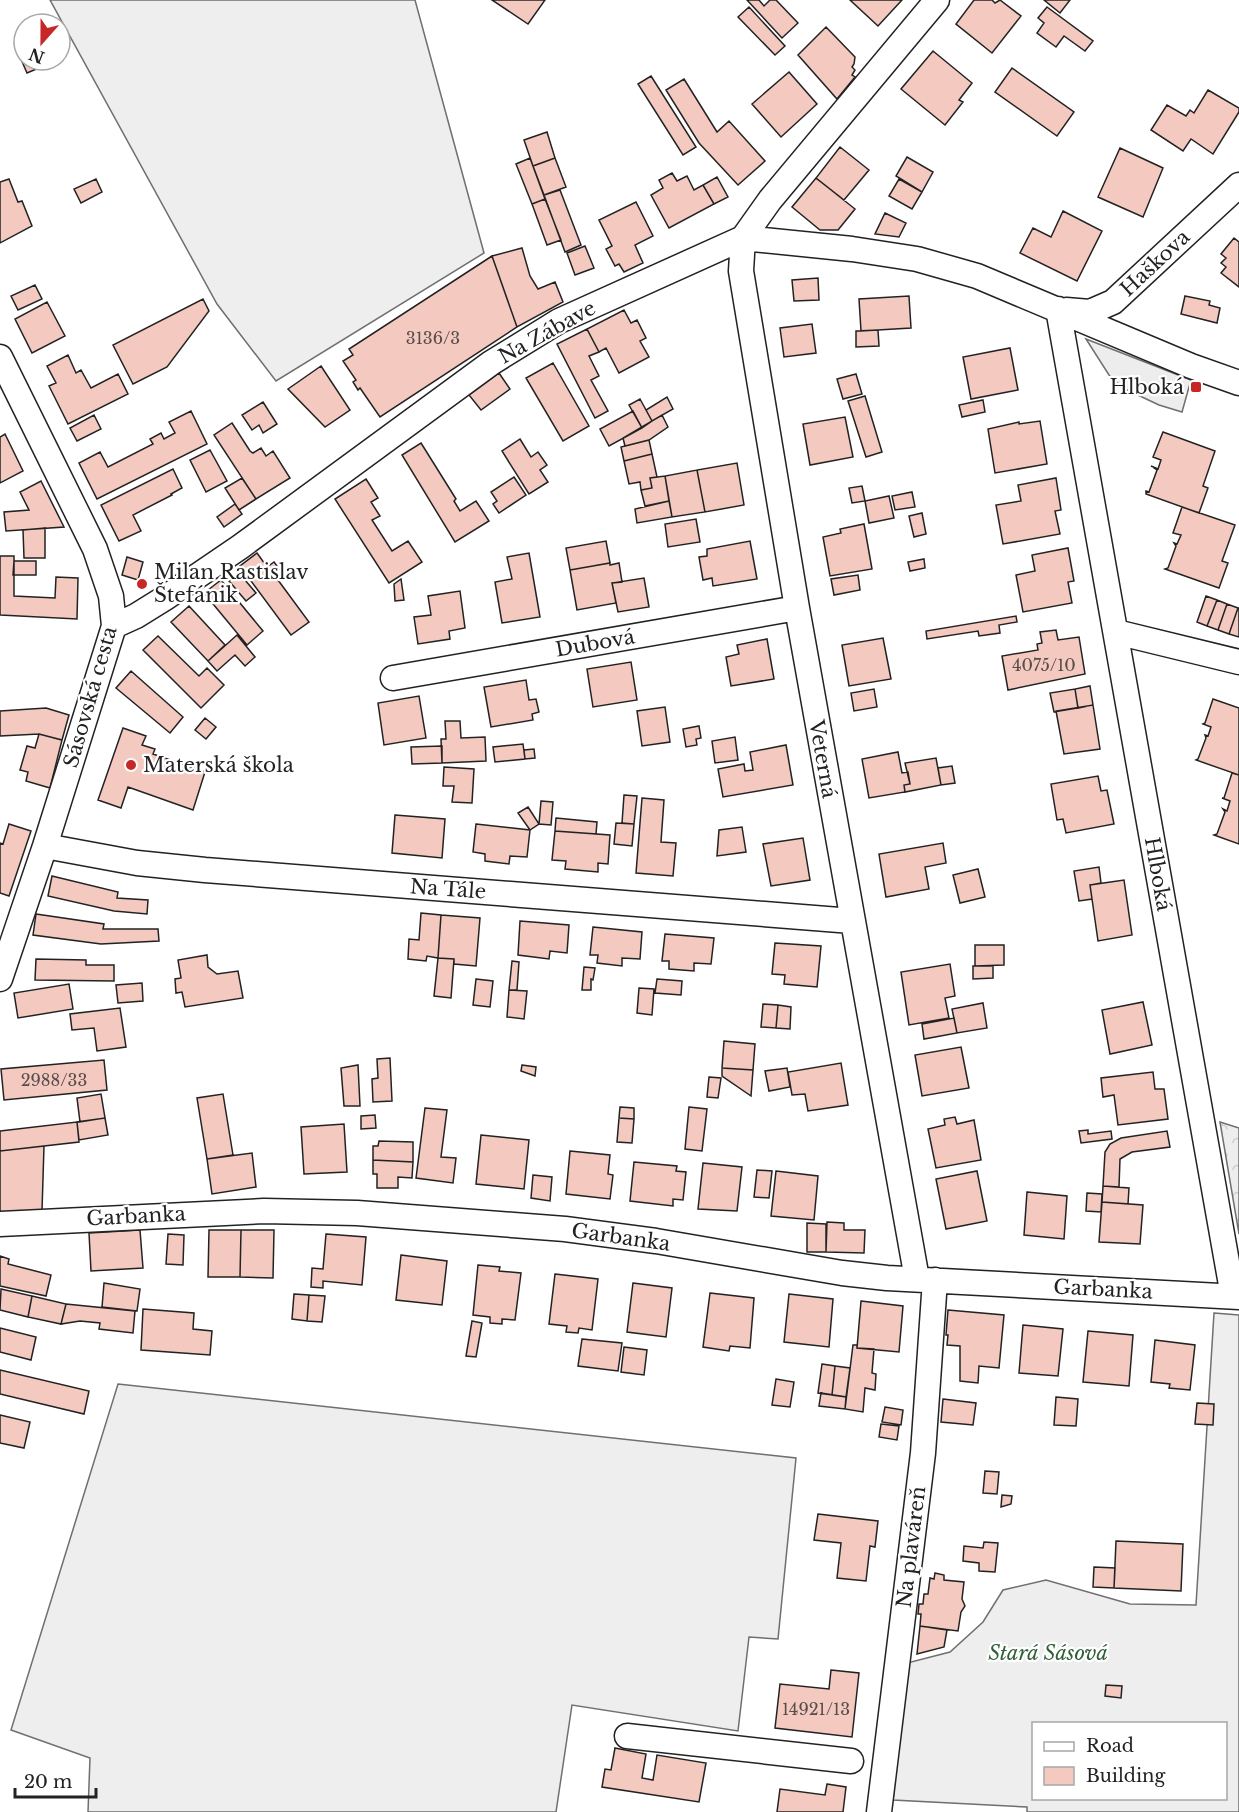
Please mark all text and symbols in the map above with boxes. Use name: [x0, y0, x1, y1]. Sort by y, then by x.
north arrow: [12, 12, 72, 72]
text: N: [26, 44, 47, 68]
street label: Haškova: [1115, 224, 1195, 301]
street label: Na Zábave: [494, 295, 600, 369]
house number: 3136/3: [406, 328, 460, 348]
place label: Hlboká: [1109, 375, 1185, 399]
marker: Hlboká: [1189, 380, 1203, 394]
place label: Milan Rastislav Štefánik: [154, 560, 308, 607]
marker: Milan Rastislav Štefánik: [135, 577, 149, 591]
street label: Sásovská cesta: [58, 623, 122, 770]
street label: Dubová: [554, 624, 637, 662]
house number: 4075/10: [1012, 655, 1076, 675]
street label: Veterná: [804, 717, 842, 801]
place label: Materská škola: [143, 753, 295, 777]
marker: Materská škola: [124, 758, 138, 772]
street label: Hlboká: [1140, 835, 1176, 914]
street label: Na Tále: [409, 874, 487, 904]
house number: 2988/33: [21, 1070, 87, 1090]
street label: Garbanka: [86, 1201, 187, 1231]
street label: Garbanka: [570, 1218, 673, 1256]
street label: Garbanka: [1053, 1274, 1154, 1304]
street label: Na plaváreň: [892, 1485, 930, 1609]
park label: Stará Sásová: [988, 1641, 1108, 1665]
house number: 14921/13: [782, 1699, 850, 1719]
legend: [1032, 1722, 1227, 1800]
text: Road: [1086, 1735, 1134, 1757]
scale bar: [15, 1761, 96, 1799]
text: Building: [1086, 1765, 1165, 1787]
text: 20 m: [24, 1771, 72, 1793]

